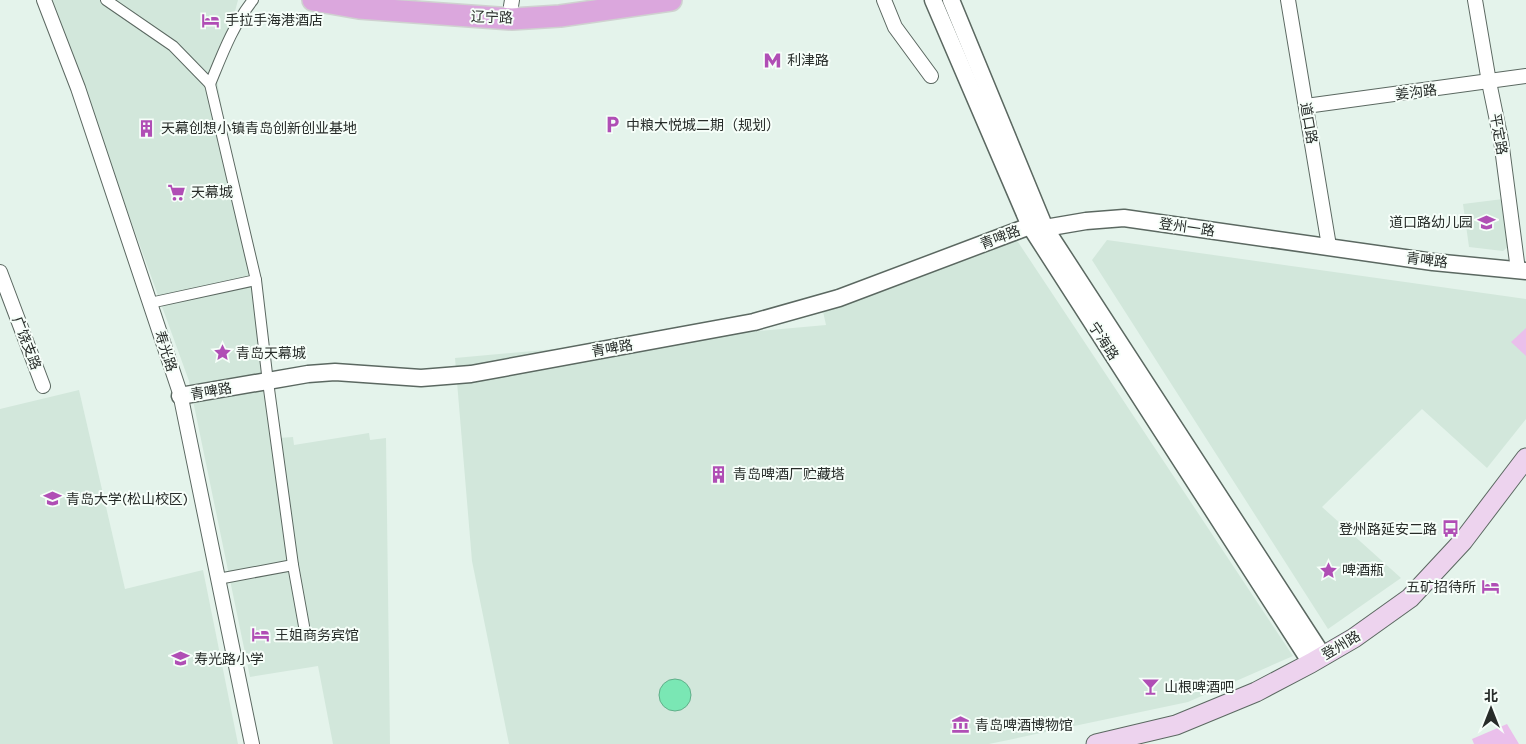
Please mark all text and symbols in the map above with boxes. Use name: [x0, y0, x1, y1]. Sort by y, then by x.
street label: 辽宁路: [471, 8, 513, 27]
hotel icon: 手拉手海港酒店: [201, 10, 221, 30]
place label: 手拉手海港酒店: [225, 12, 323, 29]
metro station icon: 利津路: [763, 50, 783, 70]
place label: 利津路: [787, 52, 829, 69]
street label: 姜沟路: [1394, 82, 1438, 103]
street label: 道口路: [1296, 101, 1321, 145]
street label: 平定路: [1486, 112, 1511, 156]
parking icon: 中粮大悦城二期（规划）: [602, 115, 622, 135]
place label: 中粮大悦城二期（规划）: [626, 117, 780, 134]
building icon: 天幕创想小镇青岛创新创业基地: [137, 118, 157, 138]
place label: 天幕创想小镇青岛创新创业基地: [161, 120, 357, 137]
supermarket icon: 天幕城: [167, 182, 187, 202]
place label: 天幕城: [191, 184, 233, 201]
school or university icon: 道口路幼儿园: [1477, 212, 1497, 232]
place label: 道口路幼儿园: [1389, 214, 1473, 231]
street label: 登州一路: [1158, 215, 1216, 240]
street label: 青啤路: [978, 222, 1023, 253]
street label: 青啤路: [1405, 250, 1449, 271]
street label: 广饶支路: [9, 314, 45, 372]
street label: 宁海路: [1085, 319, 1122, 364]
street label: 寿光路: [151, 329, 180, 374]
street label: 青啤路: [590, 336, 634, 361]
place icon: 青岛天幕城: [212, 343, 232, 363]
place label: 青岛天幕城: [236, 345, 306, 362]
street label: 青啤路: [189, 379, 233, 404]
building icon: 青岛啤酒厂贮藏塔: [709, 464, 729, 484]
place label: 青岛啤酒厂贮藏塔: [733, 466, 845, 483]
school or university icon: 青岛大学(松山校区): [42, 489, 62, 509]
place label: 青岛大学(松山校区): [66, 491, 188, 508]
bus stop icon: 登州路延安二路: [1441, 519, 1461, 539]
place label: 登州路延安二路: [1339, 521, 1437, 538]
place icon: 啤酒瓶: [1318, 560, 1338, 580]
place label: 啤酒瓶: [1342, 562, 1384, 579]
hotel icon: 五矿招待所: [1480, 577, 1500, 597]
place label: 五矿招待所: [1406, 579, 1476, 596]
hotel icon: 王姐商务宾馆: [251, 625, 271, 645]
place label: 王姐商务宾馆: [275, 627, 359, 644]
street label: 登州路: [1319, 627, 1364, 664]
school or university icon: 寿光路小学: [170, 649, 190, 669]
place label: 寿光路小学: [194, 651, 264, 668]
bar icon: 山根啤酒吧: [1140, 677, 1160, 697]
place label: 山根啤酒吧: [1164, 679, 1234, 696]
north arrow: [1466, 684, 1516, 734]
text: 北: [1484, 688, 1498, 705]
museum icon: 青岛啤酒博物馆: [951, 715, 971, 735]
place label: 青岛啤酒博物馆: [975, 717, 1073, 734]

